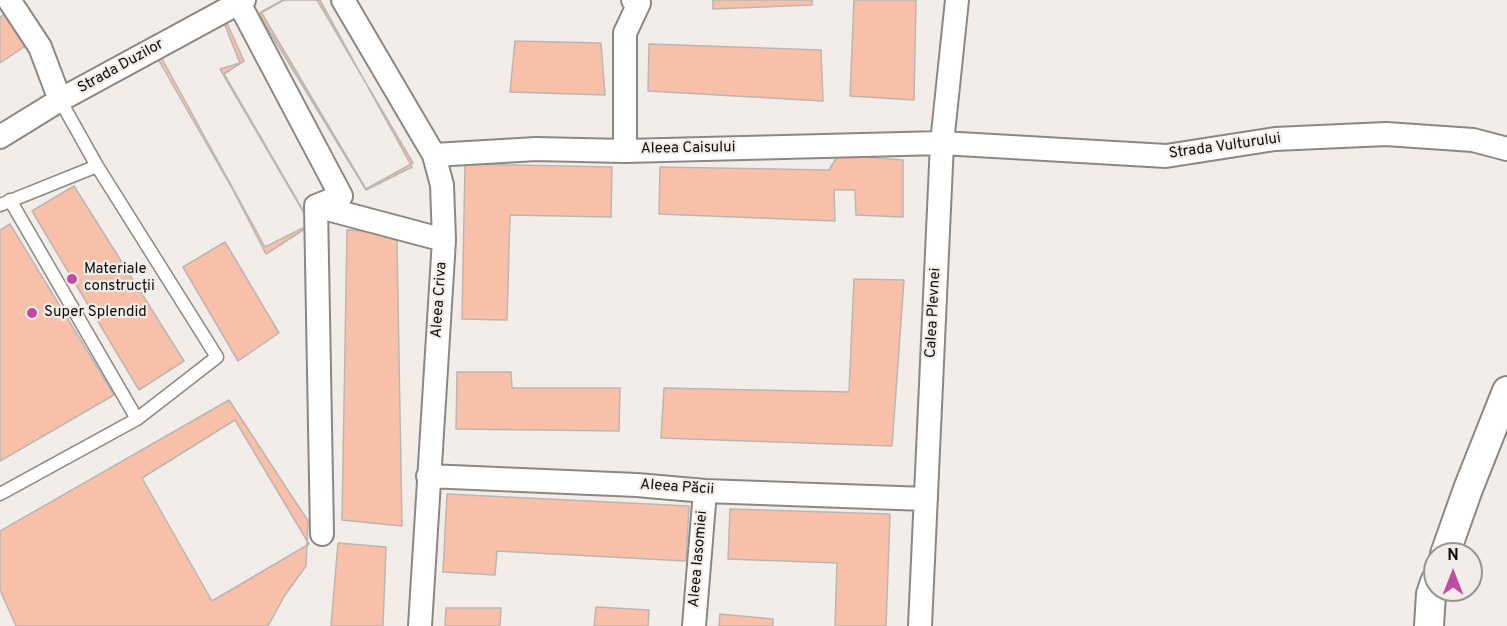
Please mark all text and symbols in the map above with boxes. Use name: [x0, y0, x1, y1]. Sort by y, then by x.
street label: Strada Duzilor: [75, 36, 167, 98]
street label: Strada Vulturului: [1168, 130, 1282, 164]
street label: Aleea Caisului: [640, 139, 736, 159]
place label: Materiale construcții: [84, 261, 155, 296]
street label: Aleea Criva: [428, 261, 452, 339]
street label: Calea Plevnei: [923, 267, 945, 359]
marker: Materiale construcții: [65, 272, 79, 286]
place label: Super Splendid: [44, 304, 147, 322]
marker: Super Splendid: [25, 306, 39, 320]
street label: Aleea Păcii: [639, 476, 715, 500]
street label: Aleea Iasomiei: [686, 510, 712, 608]
north arrow: [1423, 542, 1483, 602]
text: N: [1447, 546, 1459, 566]

